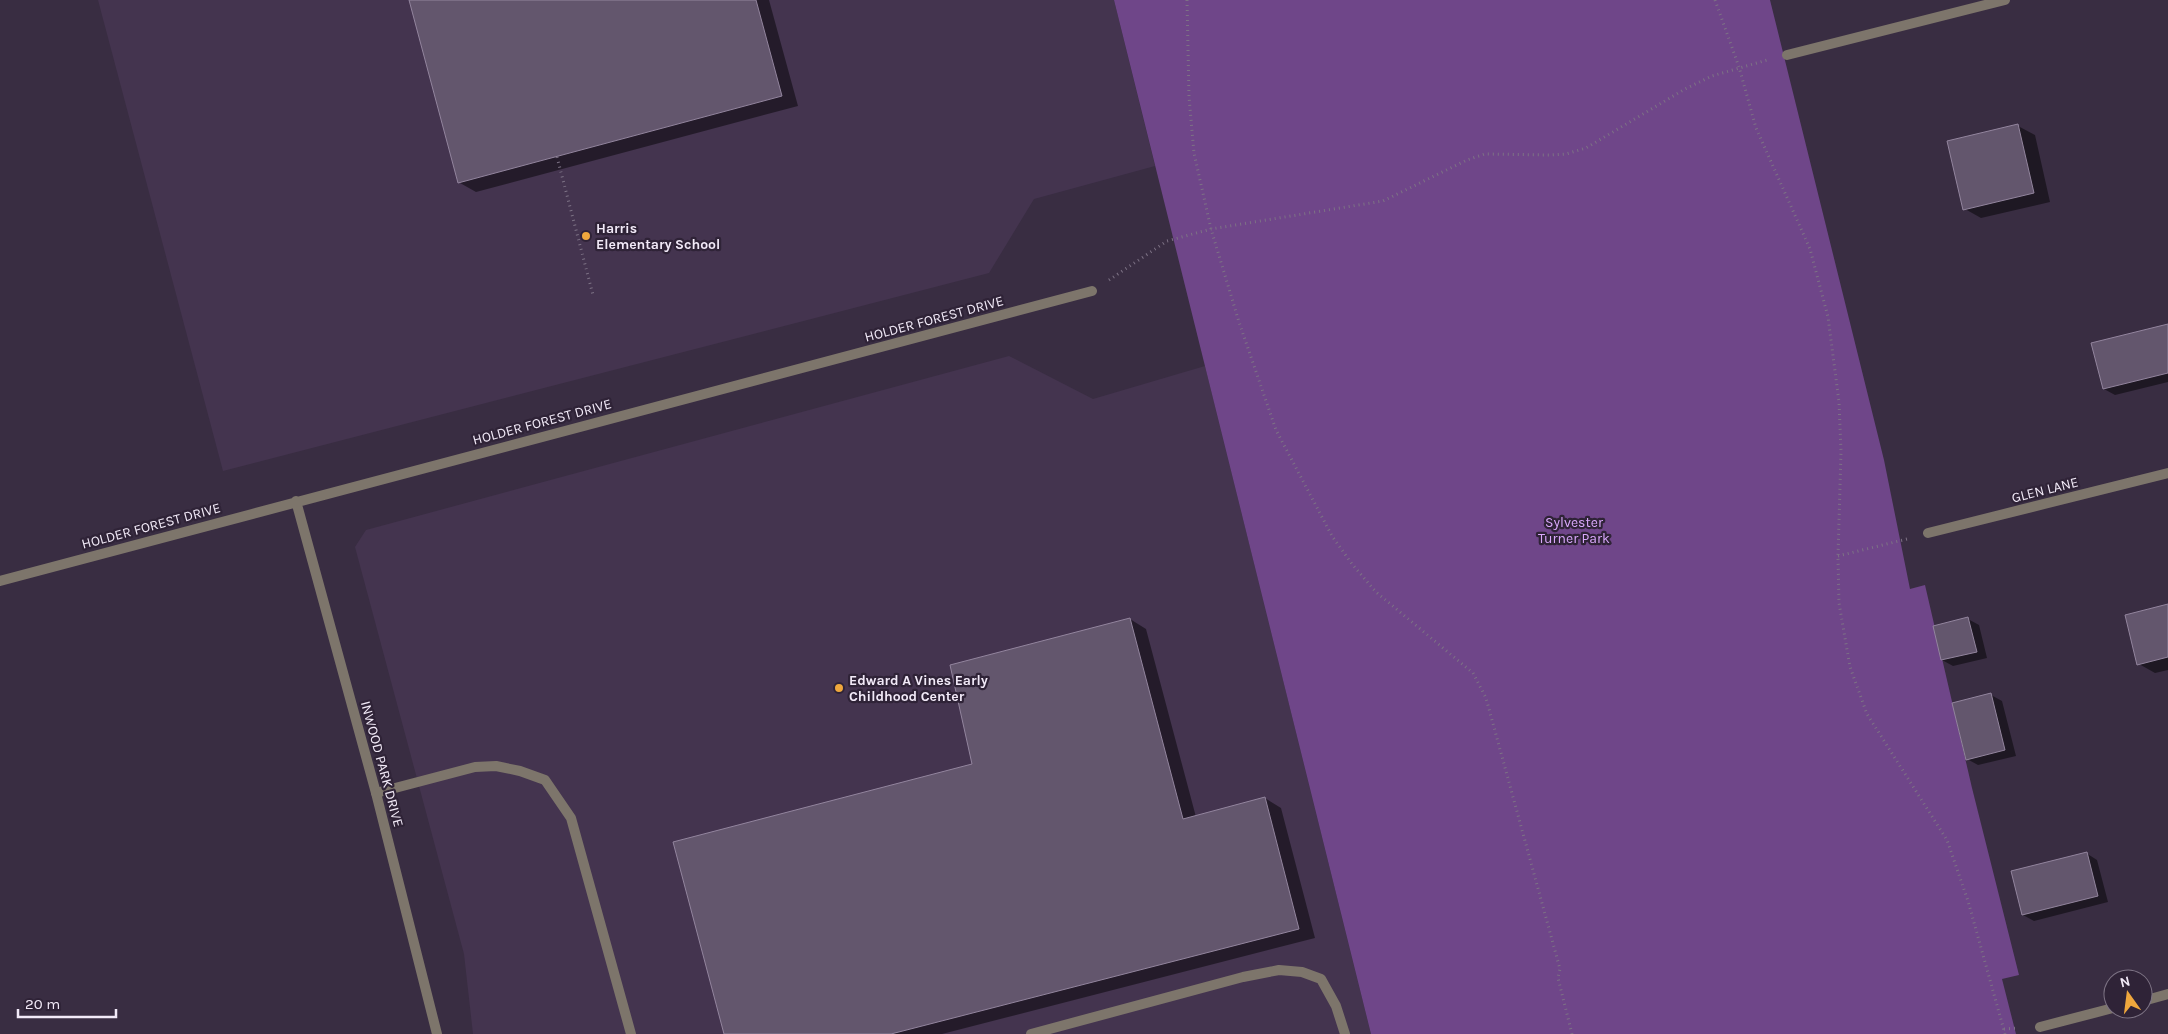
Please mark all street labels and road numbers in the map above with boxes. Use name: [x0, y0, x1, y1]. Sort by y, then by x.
street label: HOLDER FOREST DRIVE: [863, 292, 1005, 346]
street label: HOLDER FOREST DRIVE: [471, 395, 613, 449]
street label: GLEN LANE: [2010, 473, 2080, 507]
street label: HOLDER FOREST DRIVE: [80, 499, 222, 553]
street label: INWOOD PARK DRIVE: [357, 699, 407, 829]

